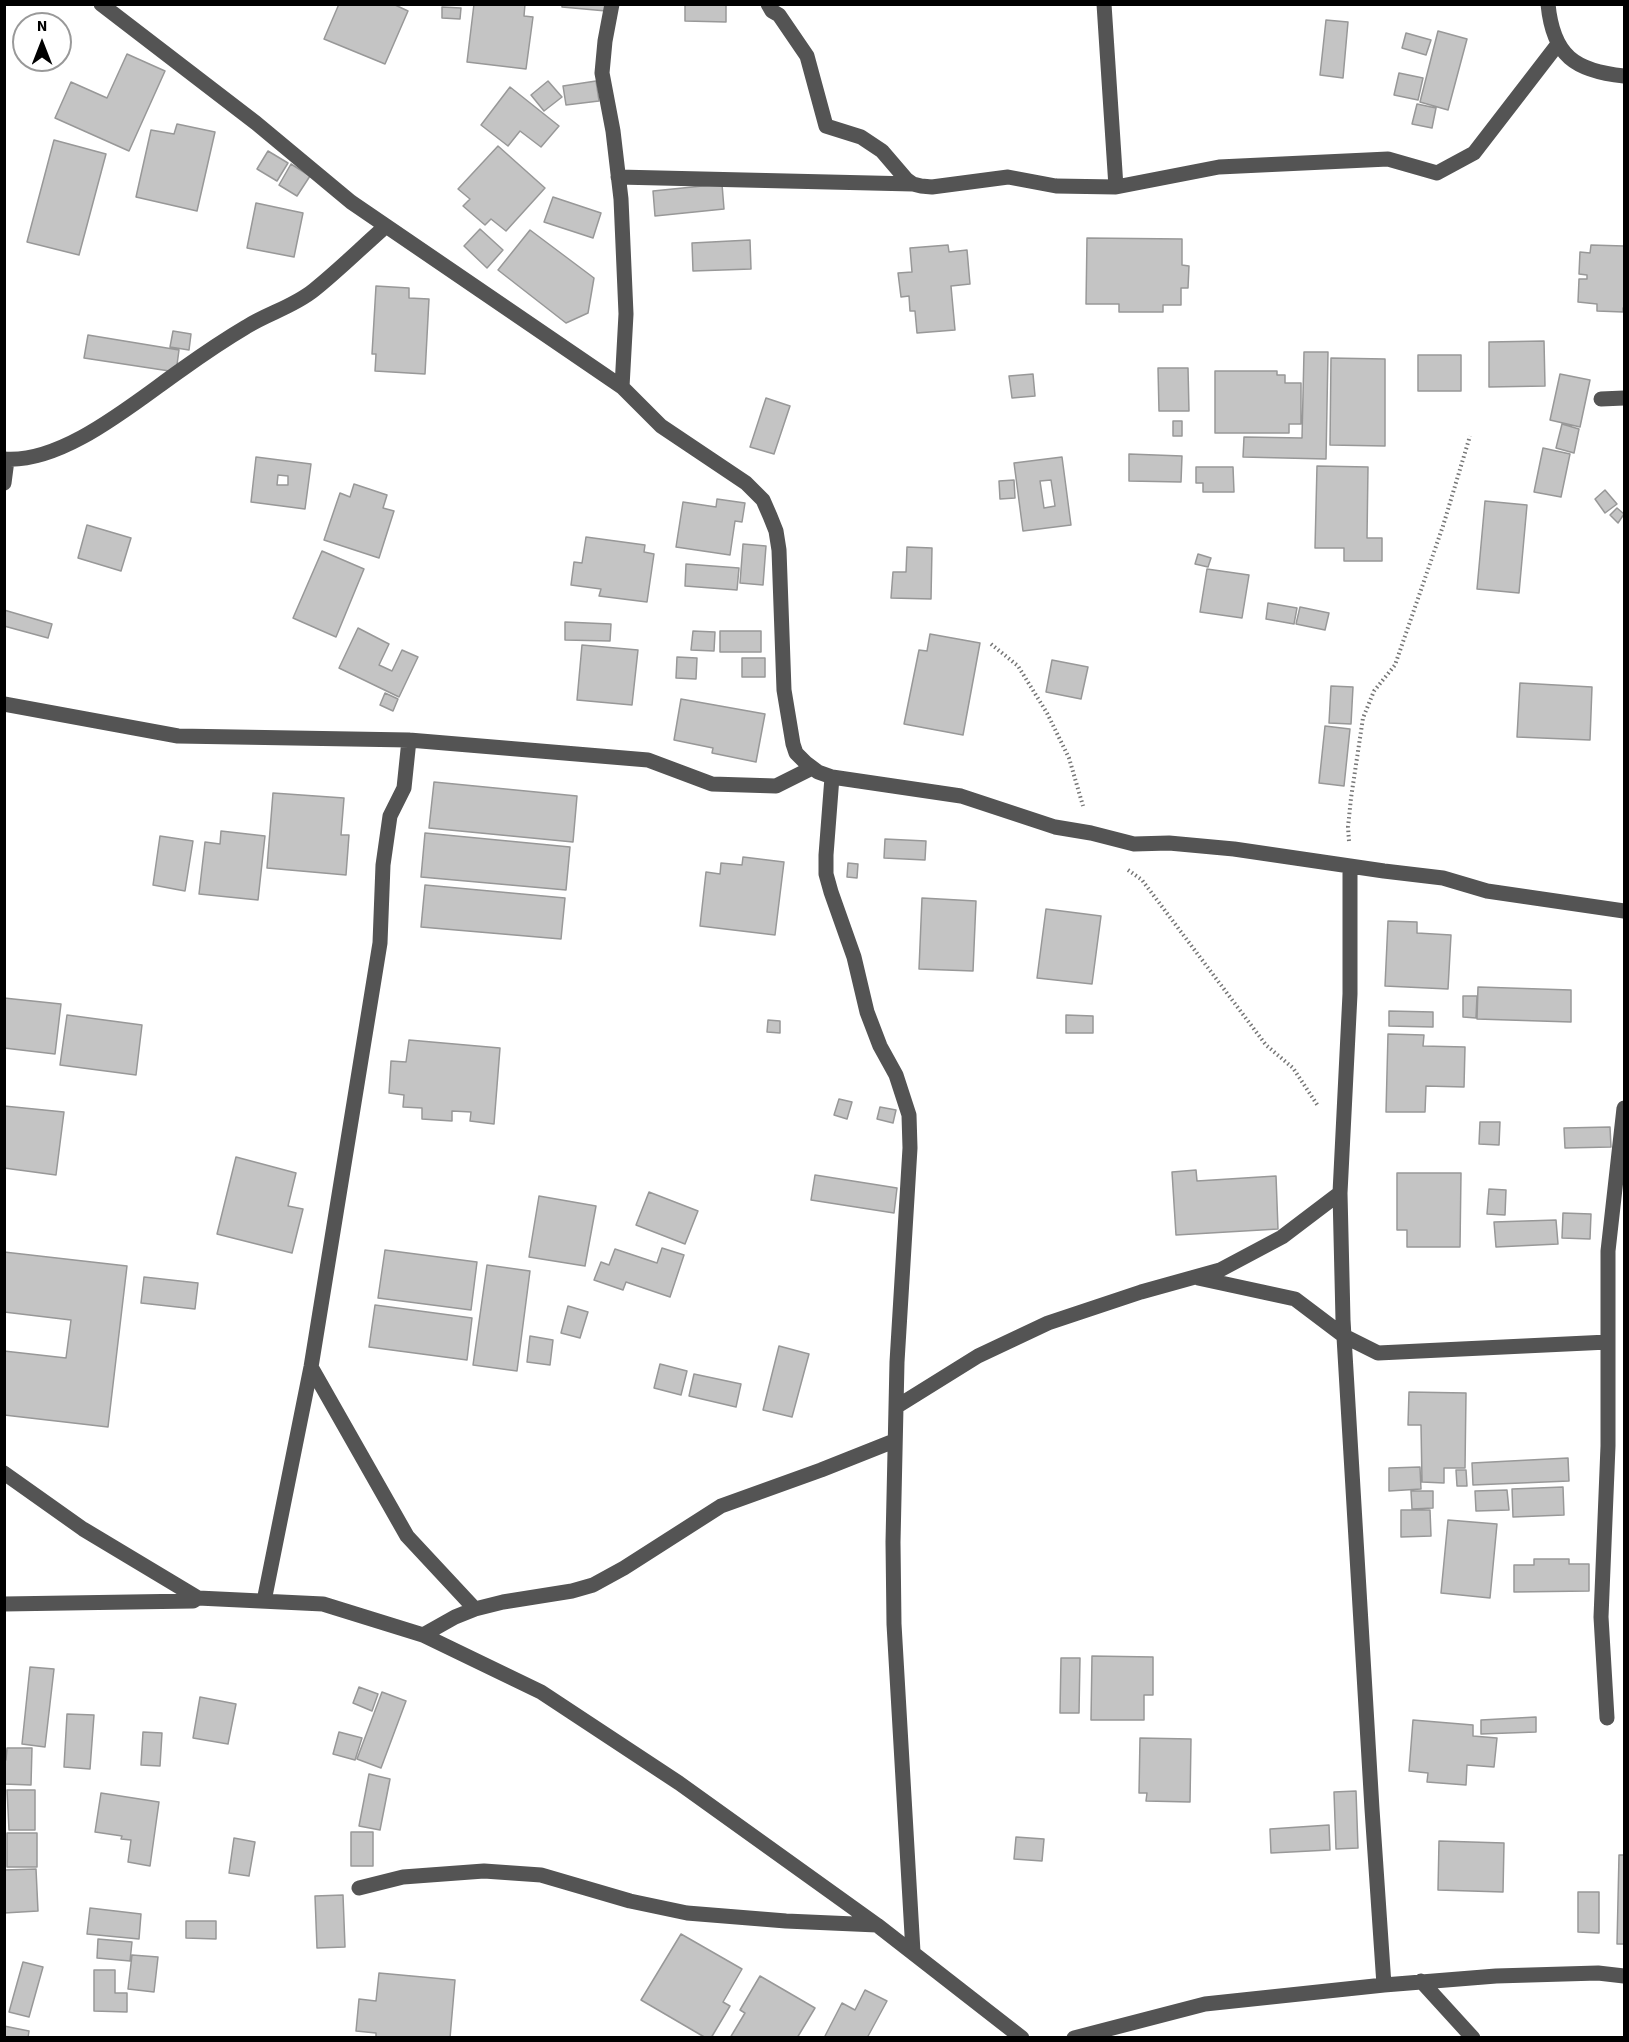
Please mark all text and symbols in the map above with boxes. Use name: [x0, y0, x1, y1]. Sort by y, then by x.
north arrow: [12, 12, 72, 72]
text: N: [37, 15, 47, 37]

